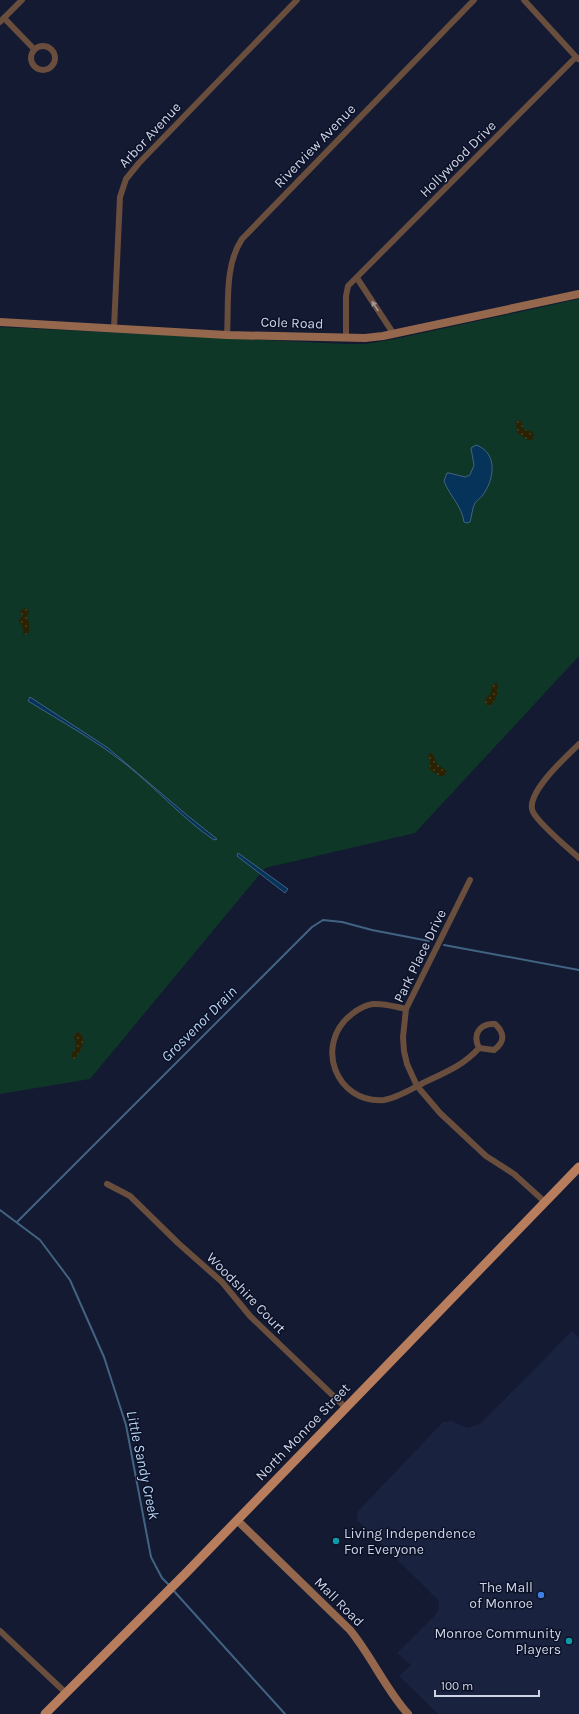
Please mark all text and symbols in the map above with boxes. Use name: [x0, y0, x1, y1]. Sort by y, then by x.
street label: Arbor Avenue: [115, 99, 185, 171]
street label: Riverview Avenue: [271, 101, 359, 191]
street label: Hollywood Drive: [416, 117, 500, 201]
one-way arrow: [371, 300, 379, 311]
street label: Cole Road: [260, 313, 324, 333]
street label: Park Place Drive: [390, 907, 450, 1005]
water label: Grosvenor Drain: [157, 982, 241, 1066]
street label: Woodshire Court: [203, 1249, 289, 1337]
street label: North Monroe Street: [252, 1380, 354, 1484]
water label: Little Sandy Creek: [123, 1409, 163, 1522]
place label: Living Independence For Everyone: [344, 1525, 476, 1558]
marker: Living Independence For Everyone: [331, 1536, 341, 1546]
street label: Mall Road: [311, 1574, 367, 1630]
place label: The Mall of Monroe: [469, 1579, 533, 1612]
marker: The Mall of Monroe: [536, 1590, 546, 1600]
place label: Monroe Community Players: [435, 1625, 561, 1658]
marker: Monroe Community Players: [564, 1636, 574, 1646]
scale bar: [435, 1672, 539, 1698]
text: 100 m: [441, 1679, 473, 1693]

